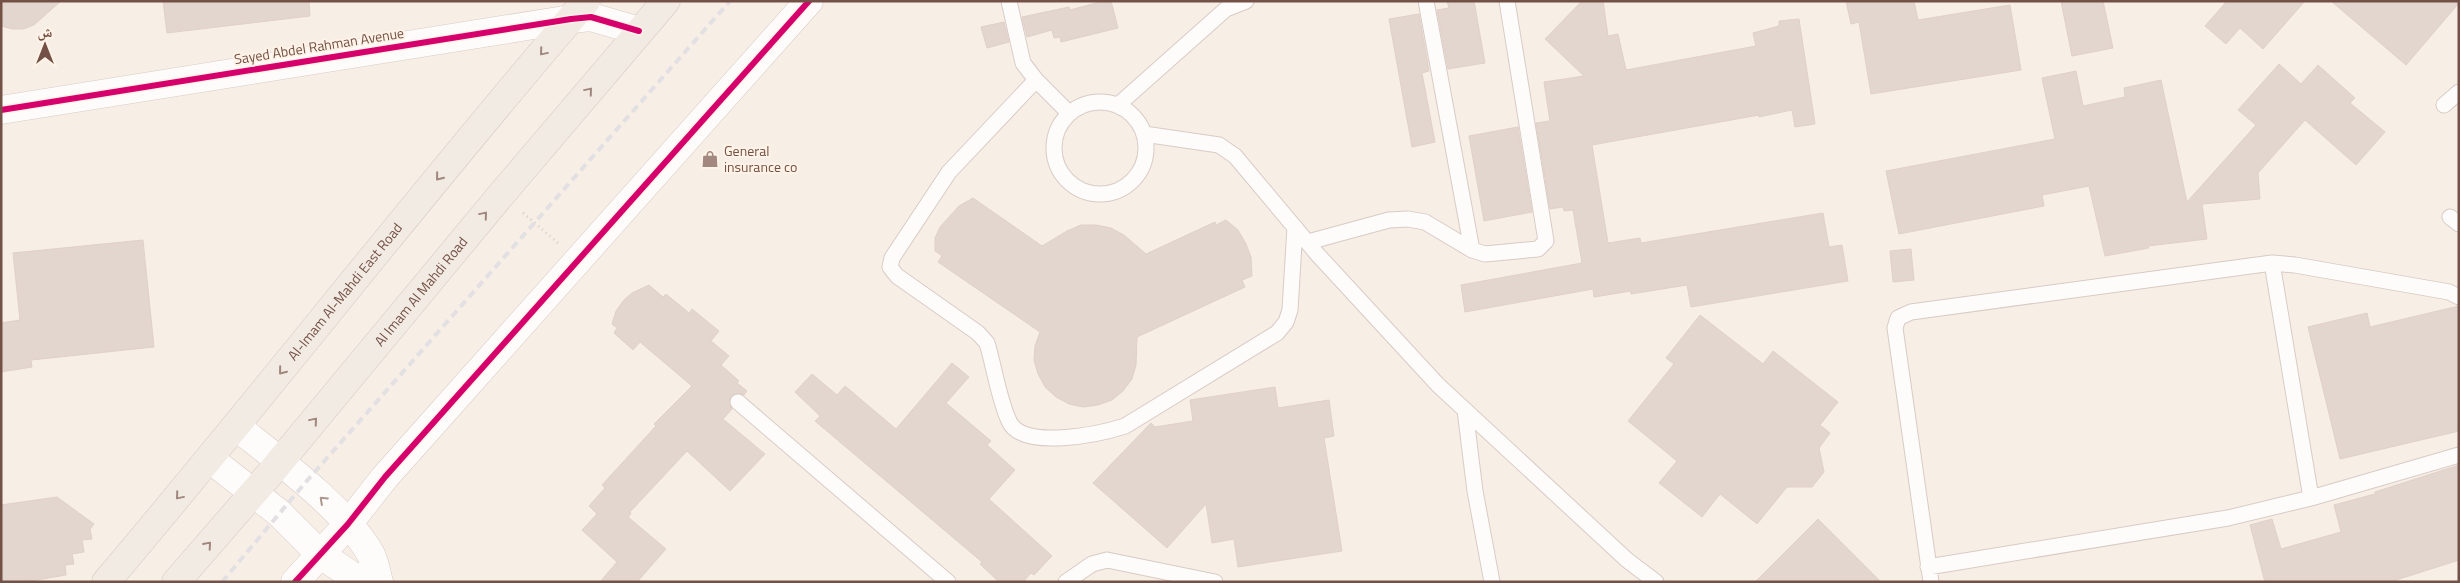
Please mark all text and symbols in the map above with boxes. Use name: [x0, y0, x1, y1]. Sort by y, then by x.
north arrow: [20, 20, 70, 70]
text: ش: [38, 21, 53, 42]
street label: Sayed Abdel Rahman Avenue: [233, 22, 405, 69]
one-way arrow: [540, 46, 549, 55]
one-way arrow: [583, 88, 591, 97]
place label: General insurance co: [724, 140, 798, 177]
shop icon: General insurance co: [700, 149, 720, 169]
one-way arrow: [435, 171, 444, 180]
one-way arrow: [479, 212, 488, 221]
street label: Al-Imam Al-Mahdi East Road: [282, 218, 407, 365]
street label: Al Imam Al Mahdi Road: [369, 232, 472, 350]
one-way arrow: [279, 365, 288, 375]
one-way arrow: [308, 418, 317, 427]
one-way arrow: [175, 491, 184, 500]
one-way arrow: [320, 497, 329, 506]
one-way arrow: [202, 541, 211, 550]

